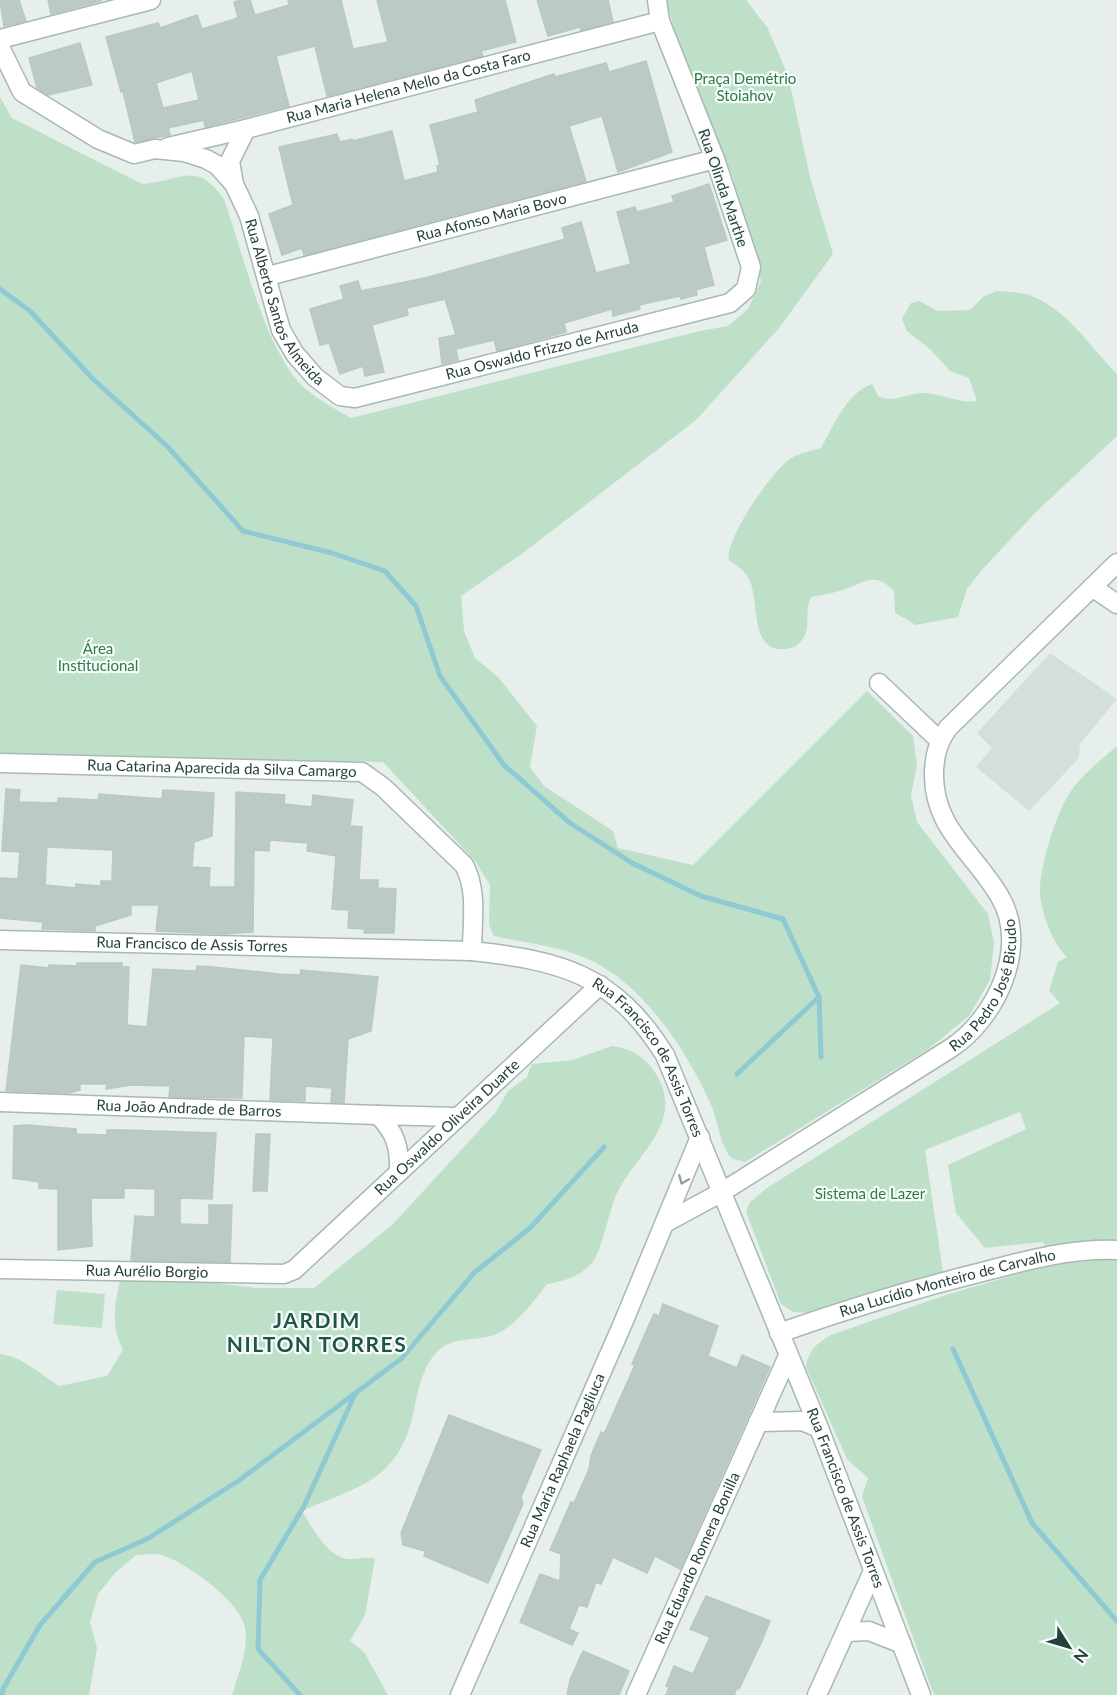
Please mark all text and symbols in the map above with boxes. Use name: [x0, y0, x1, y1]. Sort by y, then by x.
street label: Rua Maria Helena Mello da Costa Faro: [284, 45, 532, 126]
park label: Praça Demétrio Stoiahov: [694, 69, 796, 104]
street label: Rua Olinda Marthe: [695, 126, 753, 249]
street label: Rua Afonso Maria Bovo: [414, 188, 568, 245]
street label: Rua Alberto Santos Almeida: [242, 216, 328, 389]
street label: Rua Oswaldo Frizzo de Arruda: [444, 317, 640, 383]
park label: Área Institucional: [58, 639, 138, 674]
street label: Rua Catarina Aparecida da Silva Camargo: [87, 755, 357, 780]
street label: Rua Pedro José Bicudo: [945, 918, 1019, 1055]
street label: Rua Francisco de Assis Torres: [96, 932, 288, 955]
street label: Rua Francisco de Assis Torres: [589, 973, 708, 1139]
street label: Rua Oswaldo Oliveira Duarte: [370, 1055, 523, 1198]
street label: Rua João Andrade de Barros: [96, 1095, 282, 1120]
one-way arrow: [678, 1174, 690, 1185]
park label: Sistema de Lazer: [815, 1184, 926, 1202]
street label: Rua Lucídio Monteiro de Carvalho: [837, 1245, 1057, 1320]
street label: Rua Aurélio Borgio: [86, 1261, 208, 1281]
district label: JARDIM NILTON TORRES: [227, 1307, 407, 1356]
street label: Rua Maria Raphaela Pagliuca: [516, 1370, 608, 1550]
street label: Rua Francisco de Assis Torres: [804, 1405, 889, 1590]
street label: Rua Eduardo Romera Bonilla: [650, 1469, 743, 1646]
north arrow: [1039, 1617, 1099, 1677]
text: N: [1070, 1646, 1093, 1667]

